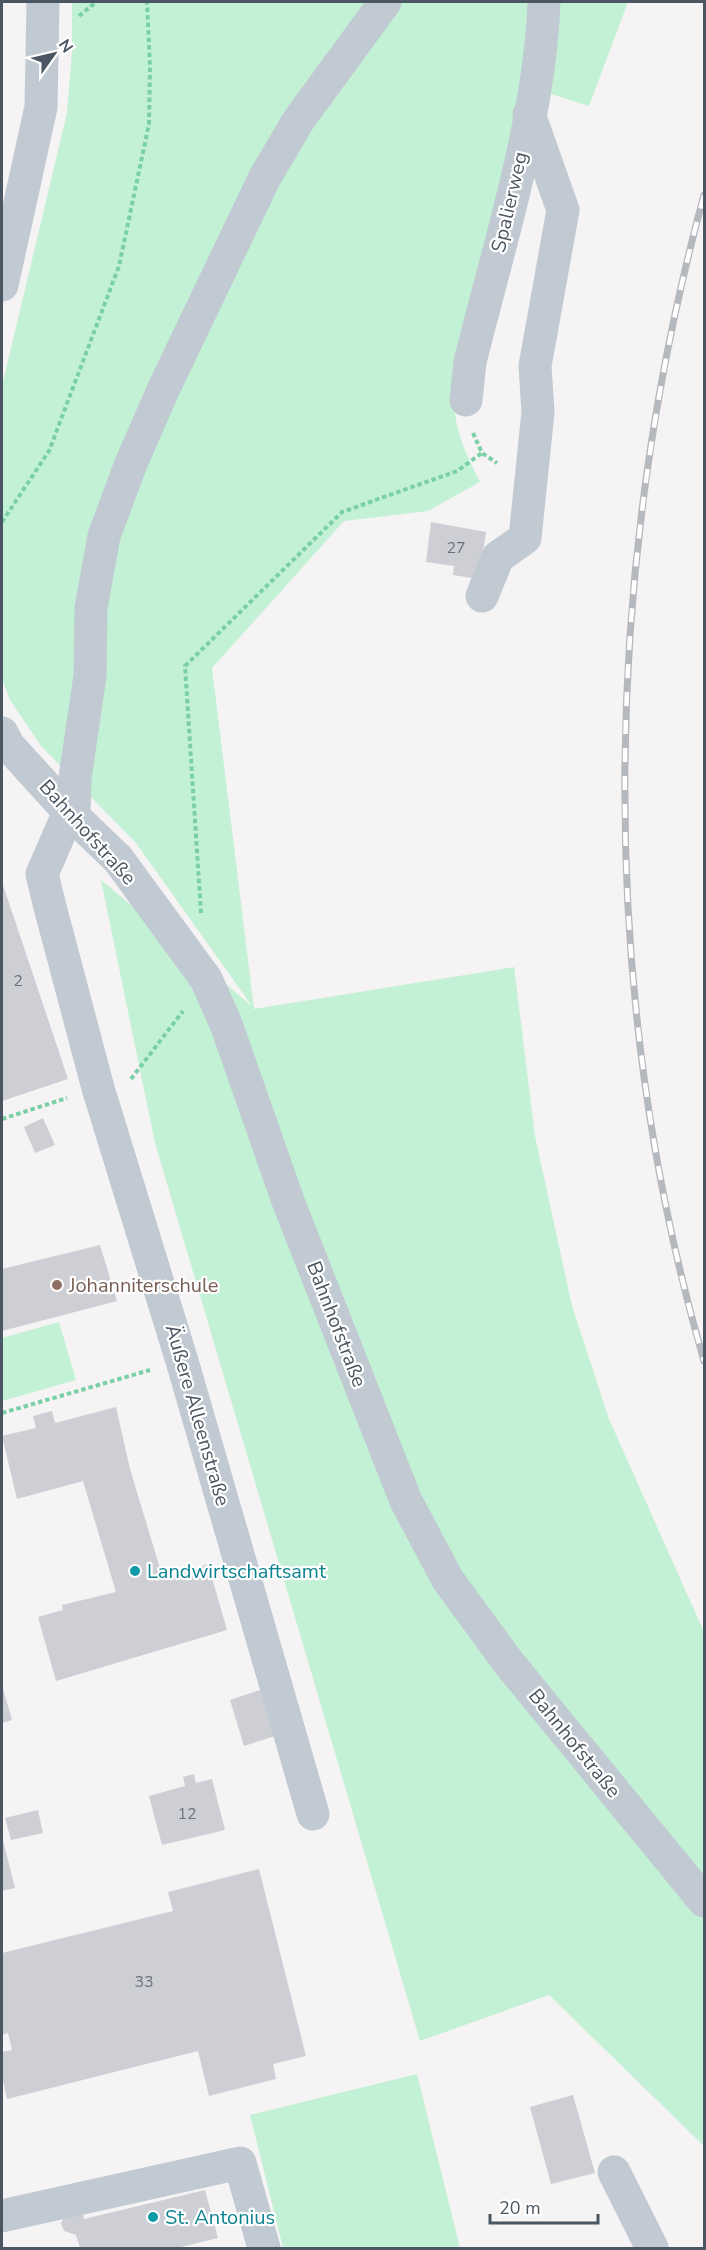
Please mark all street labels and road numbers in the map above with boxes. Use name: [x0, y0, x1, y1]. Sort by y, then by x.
street label: Spalierweg: [485, 149, 534, 255]
street label: Bahnhofstraße: [33, 774, 142, 891]
street label: Bahnhofstraße: [300, 1257, 373, 1391]
street label: Äußere Alleenstraße: [159, 1321, 236, 1509]
street label: Bahnhofstraße: [522, 1683, 627, 1803]

